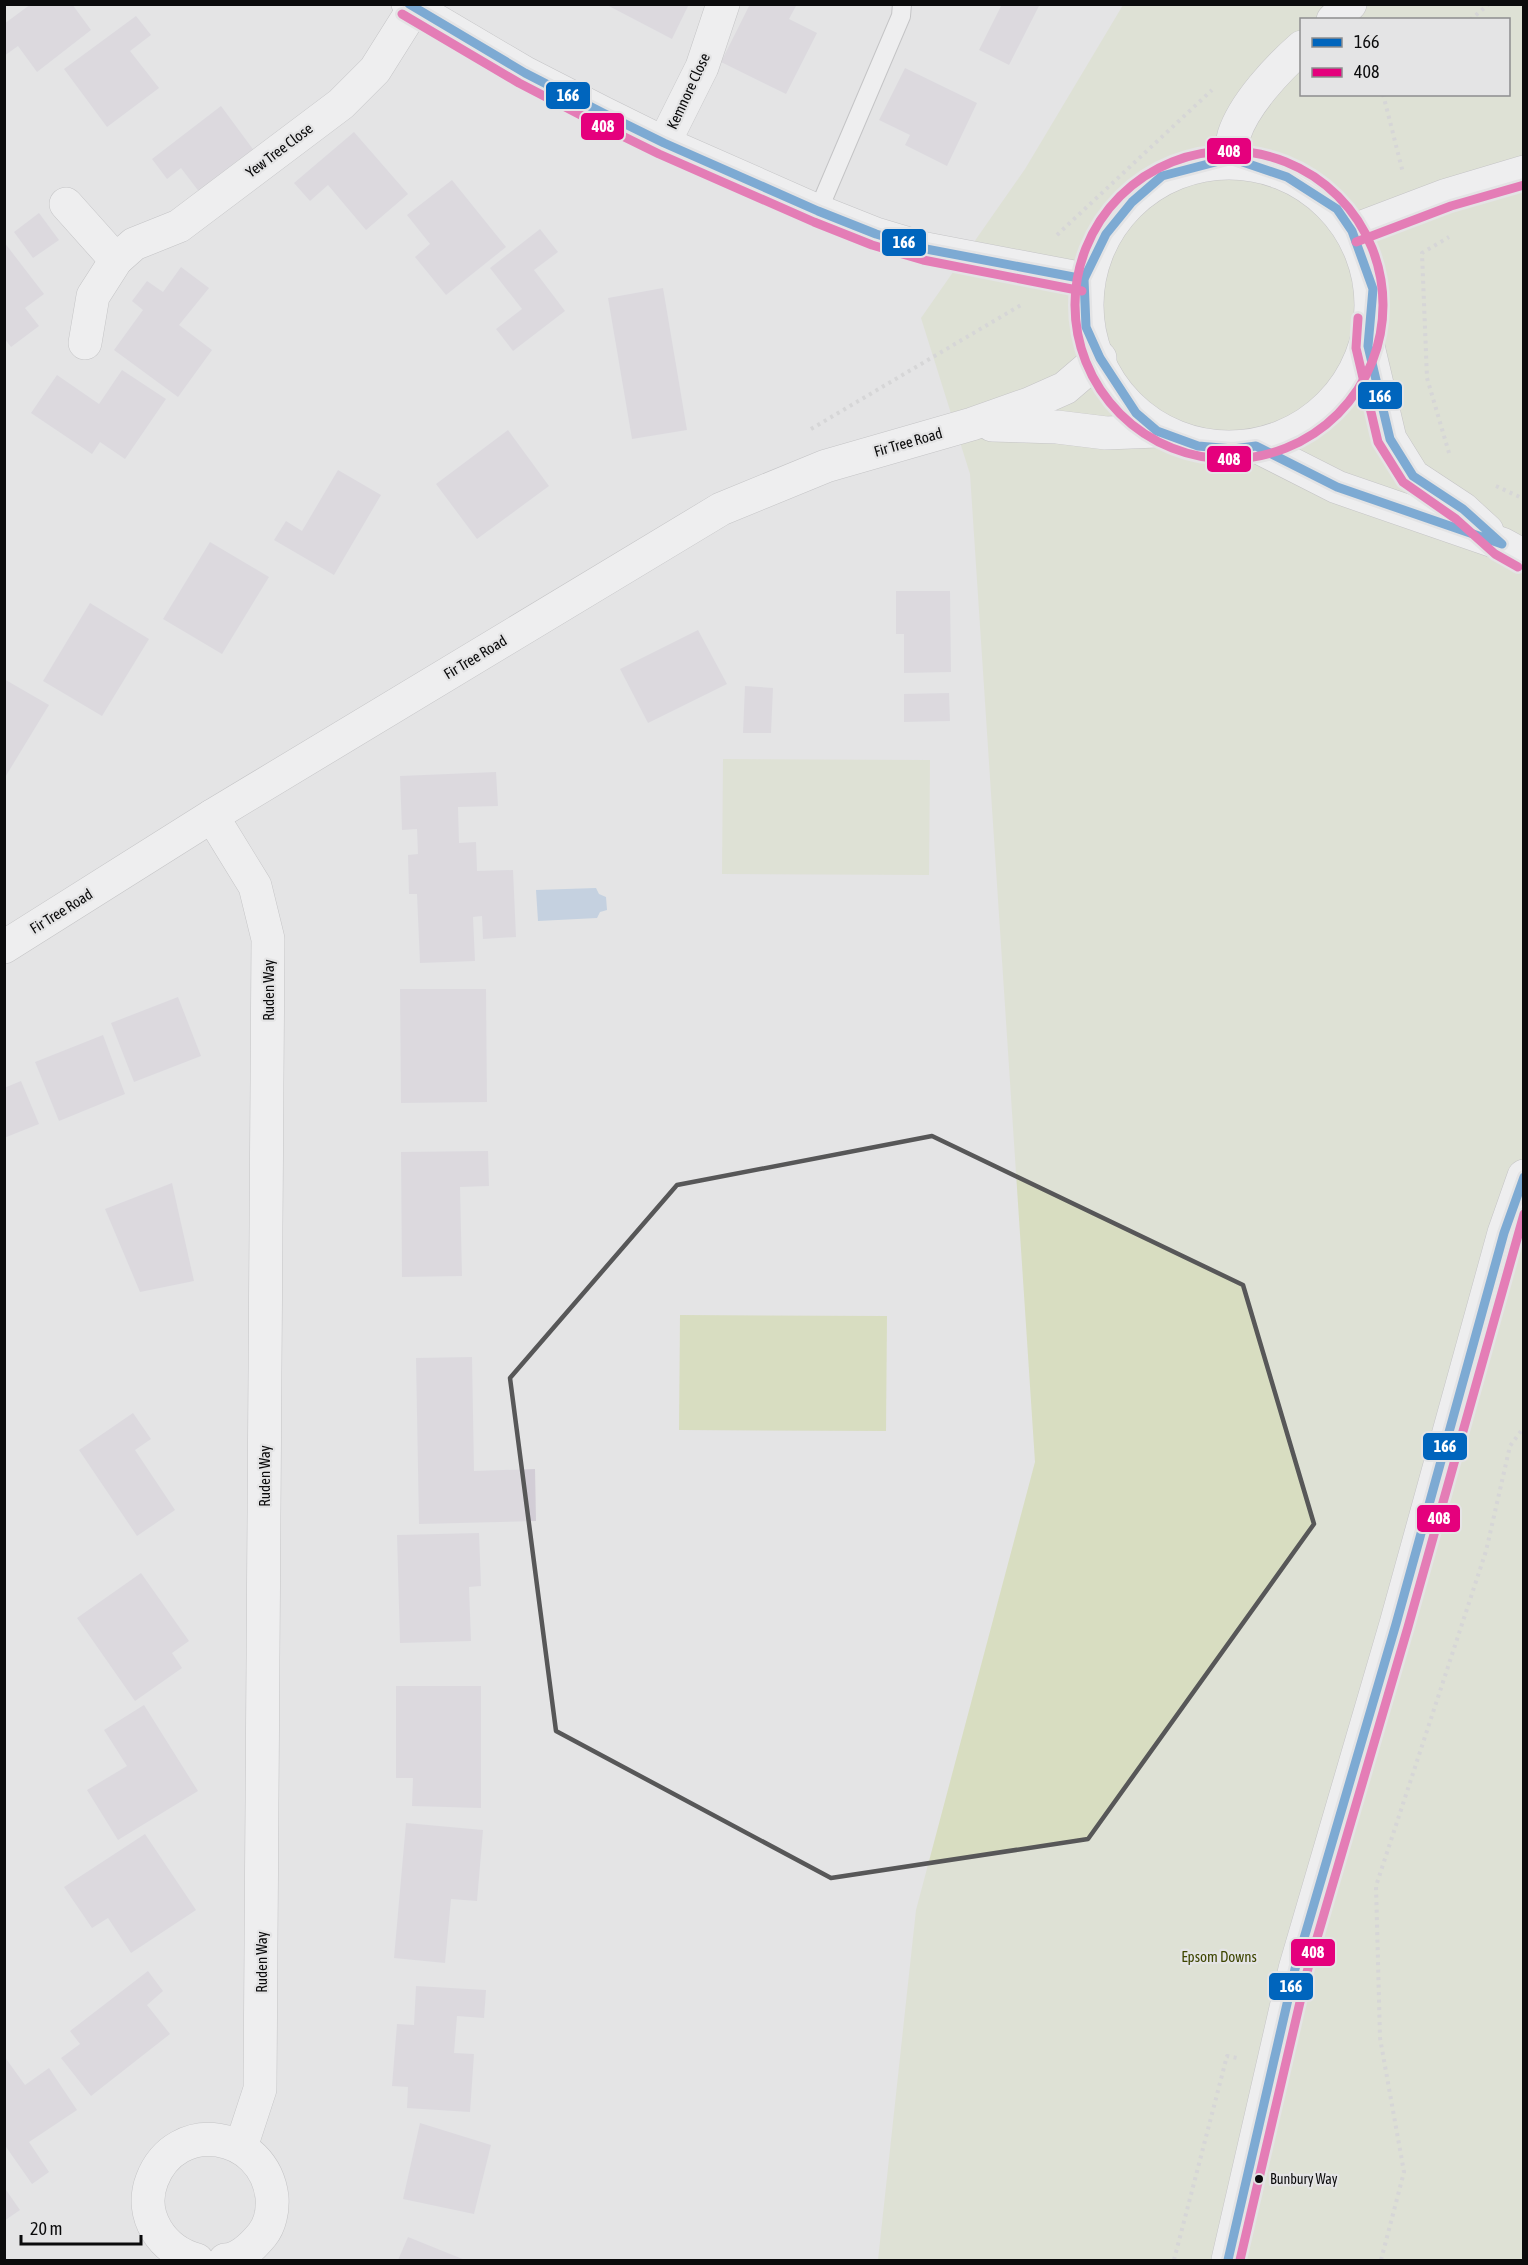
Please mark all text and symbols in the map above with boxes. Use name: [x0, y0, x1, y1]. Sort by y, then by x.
legend: [1300, 18, 1510, 96]
text: 166: [1354, 31, 1379, 52]
street label: Kemnore Close: [663, 50, 713, 132]
text: 408: [1354, 61, 1379, 82]
line badge: 166: [545, 81, 591, 110]
text: 166: [557, 86, 580, 104]
line badge: 408: [580, 112, 625, 141]
text: 408: [591, 117, 615, 135]
street label: Yew Tree Close: [242, 119, 316, 181]
line badge: 408: [1206, 137, 1252, 165]
text: 408: [1217, 142, 1241, 160]
line badge: 166: [881, 228, 927, 257]
text: 166: [893, 233, 916, 251]
line badge: 166: [1357, 381, 1403, 410]
text: 166: [1369, 387, 1392, 405]
street label: Fir Tree Road: [872, 424, 944, 460]
line badge: 408: [1206, 445, 1252, 473]
text: 408: [1217, 450, 1241, 468]
street label: Fir Tree Road: [440, 632, 510, 682]
street label: Fir Tree Road: [27, 885, 95, 937]
street label: Ruden Way: [260, 959, 277, 1021]
line badge: 166: [1422, 1432, 1468, 1461]
text: 166: [1434, 1437, 1457, 1455]
street label: Ruden Way: [256, 1445, 273, 1507]
line badge: 408: [1416, 1504, 1461, 1533]
text: 408: [1427, 1509, 1451, 1527]
street label: Ruden Way: [253, 1931, 270, 1993]
line badge: 408: [1290, 1938, 1336, 1967]
text: 408: [1301, 1943, 1325, 1961]
park label: Epsom Downs: [1181, 1948, 1257, 1965]
line badge: 166: [1268, 1972, 1314, 2001]
text: 166: [1280, 1977, 1303, 1995]
place label: Bunbury Way: [1270, 2171, 1338, 2187]
marker: Bunbury Way: [1253, 2173, 1265, 2185]
scale bar: [21, 2208, 141, 2246]
text: 20 m: [30, 2218, 62, 2239]

